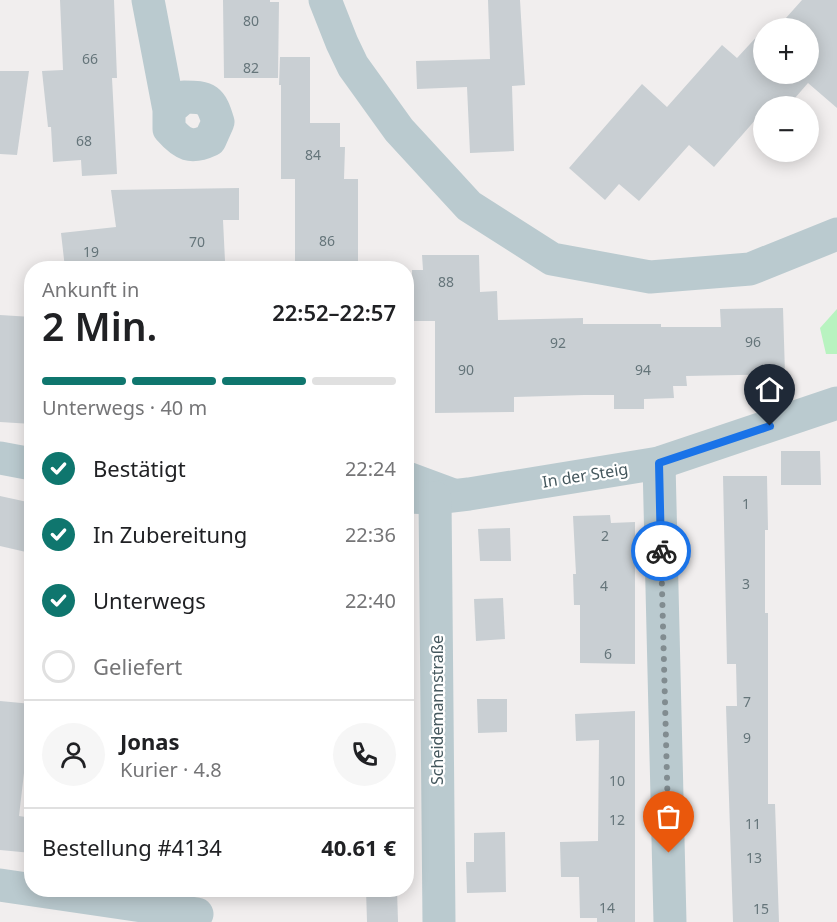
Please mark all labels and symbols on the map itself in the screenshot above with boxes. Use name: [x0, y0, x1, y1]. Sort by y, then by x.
house number: 80: [243, 11, 259, 30]
house number: 66: [82, 49, 98, 68]
house number: 82: [243, 58, 259, 77]
house number: 68: [76, 131, 92, 150]
house number: 84: [305, 145, 321, 164]
house number: 86: [319, 231, 335, 250]
house number: 70: [189, 232, 205, 251]
house number: 19: [83, 242, 99, 261]
house number: 88: [438, 272, 454, 291]
house number: 96: [745, 332, 761, 351]
house number: 92: [550, 333, 566, 352]
house number: 90: [458, 360, 474, 379]
house number: 94: [635, 360, 651, 379]
pin: [744, 364, 795, 426]
street label: In der Steig: [540, 457, 630, 493]
house number: 1: [742, 494, 750, 513]
courier: [631, 521, 691, 581]
house number: 2: [601, 526, 609, 545]
house number: 3: [742, 574, 750, 593]
house number: 4: [600, 576, 608, 595]
street label: Scheidemannstraße: [426, 635, 448, 785]
house number: 6: [604, 644, 612, 663]
house number: 7: [743, 692, 751, 711]
house number: 9: [743, 728, 751, 747]
house number: 10: [609, 771, 625, 790]
pin: [643, 791, 694, 853]
house number: 12: [609, 810, 625, 829]
house number: 11: [745, 814, 761, 833]
house number: 13: [746, 848, 762, 867]
house number: 14: [599, 898, 615, 917]
house number: 15: [753, 899, 769, 918]

